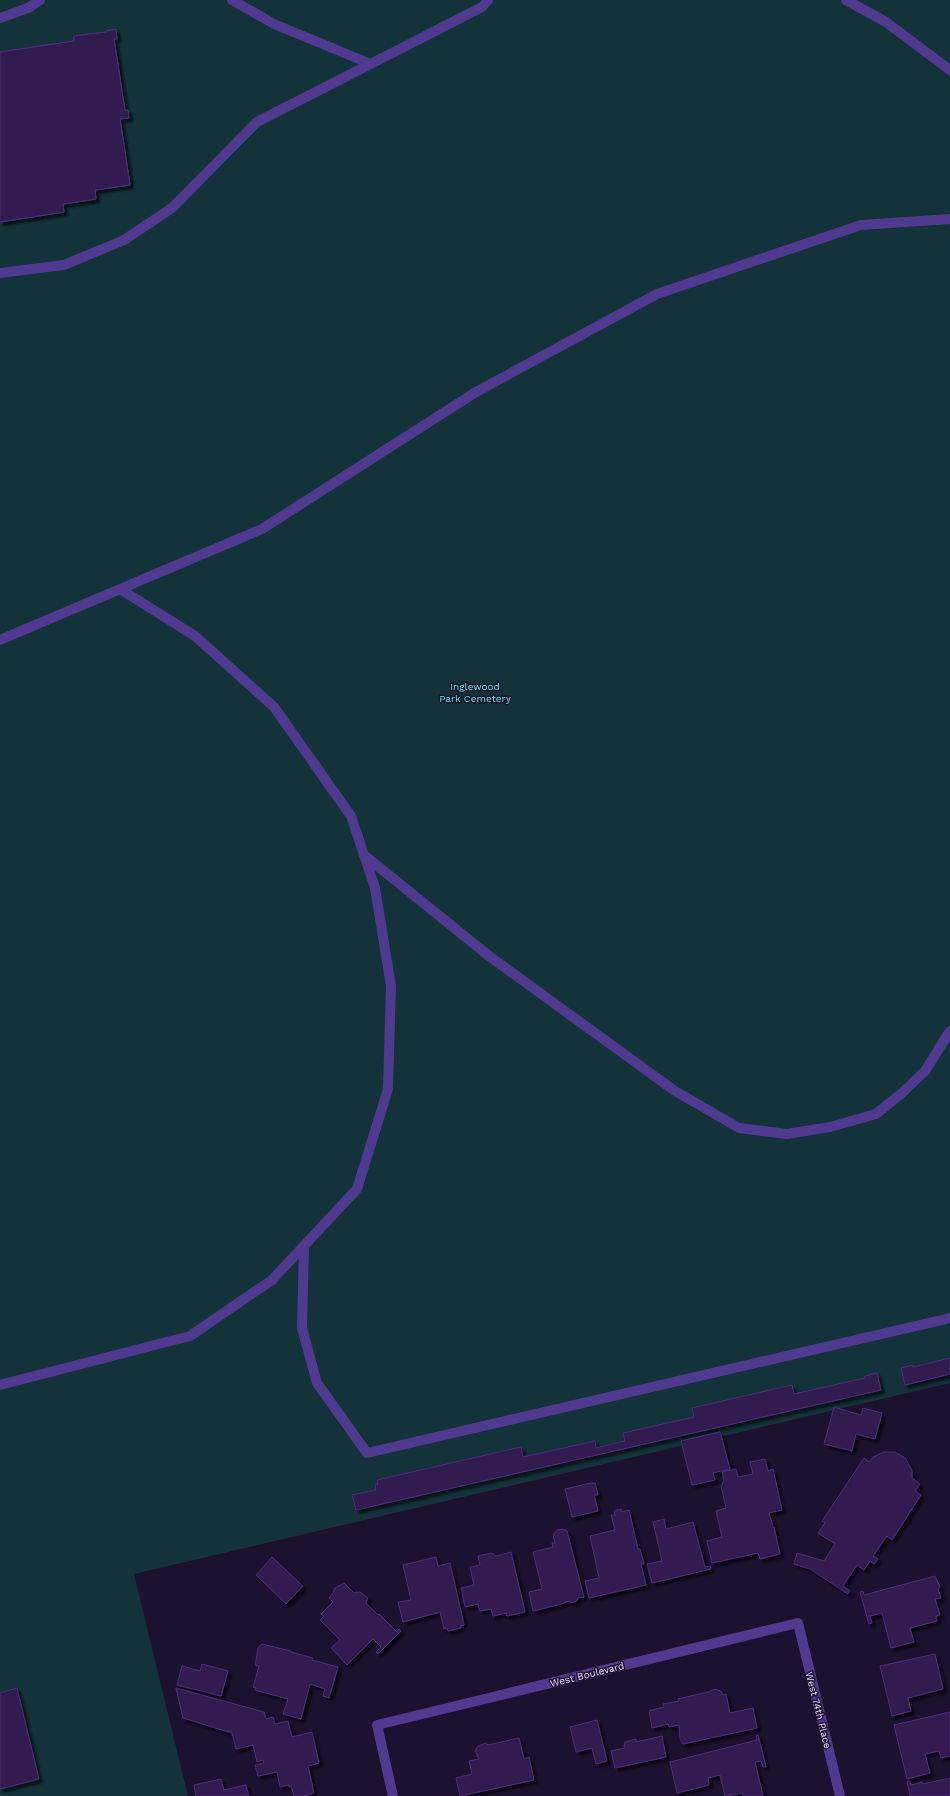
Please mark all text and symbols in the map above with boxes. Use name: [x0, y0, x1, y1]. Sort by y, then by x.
park label: Inglewood Park Cemetery: [439, 681, 512, 704]
street label: West Boulevard: [549, 1660, 625, 1689]
street label: West 74th Place: [804, 1671, 833, 1750]

